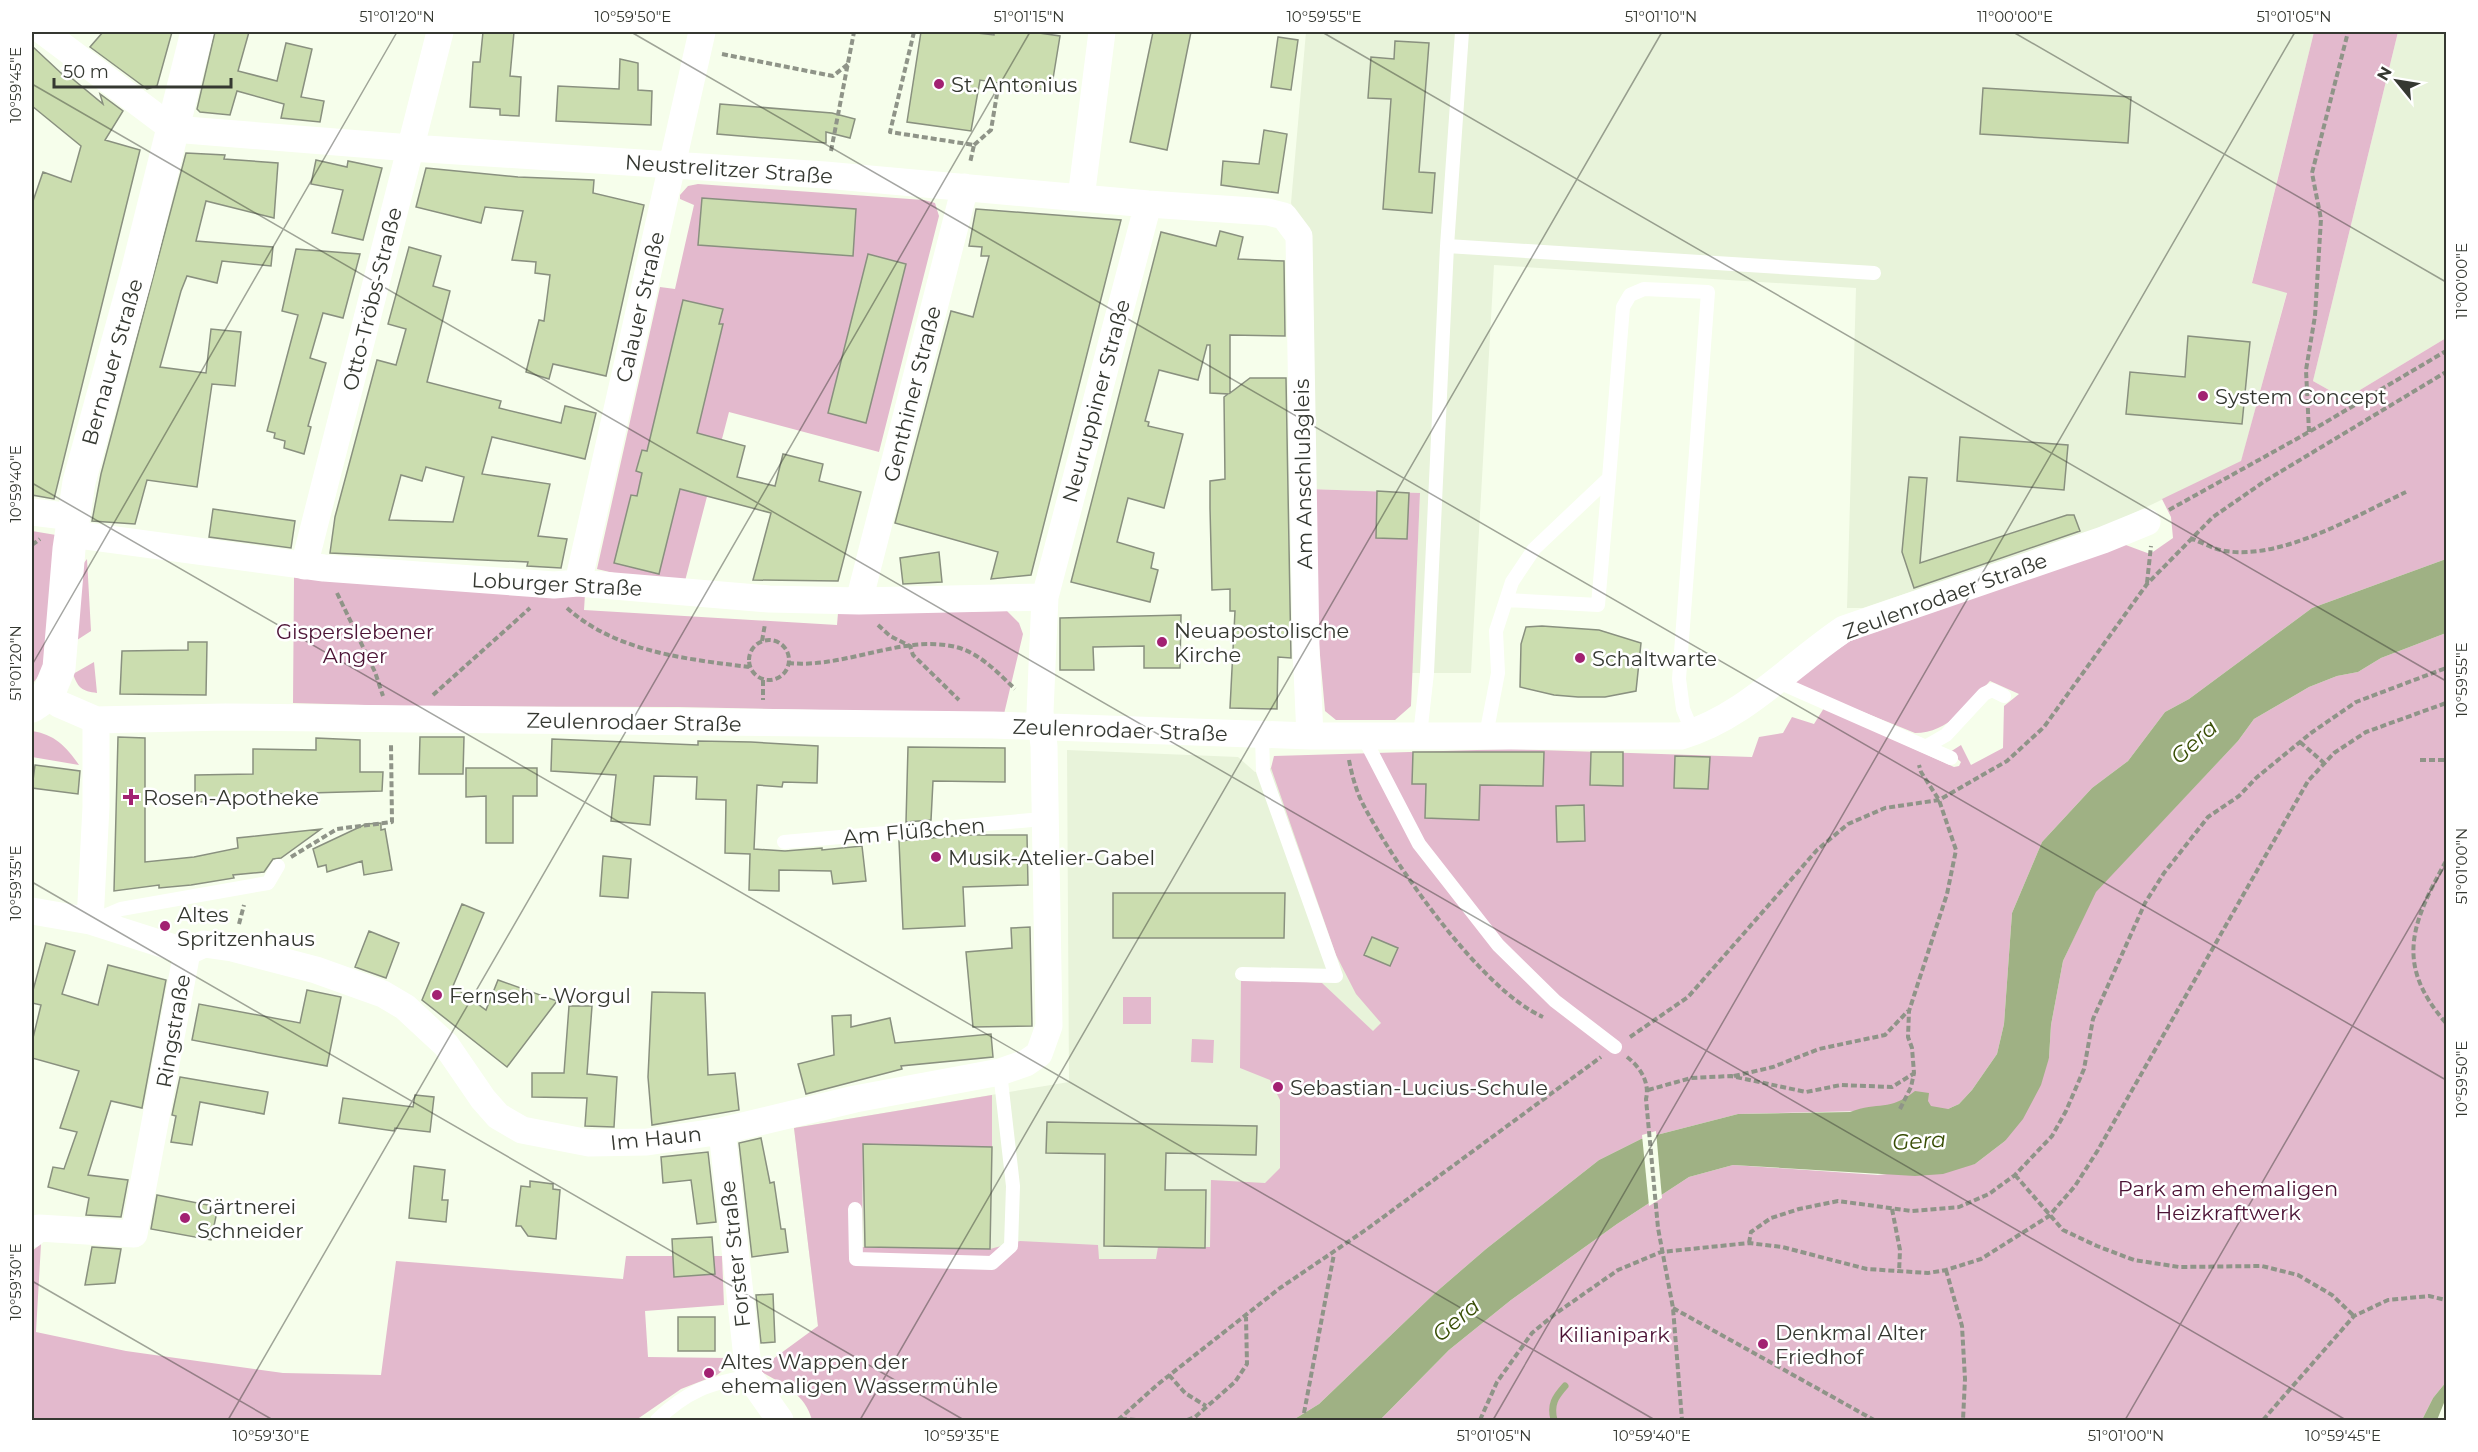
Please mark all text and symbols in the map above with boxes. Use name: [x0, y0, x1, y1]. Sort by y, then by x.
text: 51°01'20"N: [359, 7, 435, 26]
text: 10°59'50"E: [595, 7, 671, 26]
text: 51°01'15"N: [993, 7, 1065, 26]
text: 10°59'55"E: [1286, 7, 1362, 26]
text: 51°01'10"N: [1625, 7, 1697, 26]
text: 11°00'00"E: [1977, 7, 2053, 26]
text: 51°01'05"N: [2257, 7, 2331, 26]
text: 10°59'45"E: [6, 47, 25, 123]
scale bar: [54, 51, 231, 89]
north arrow: [2367, 51, 2427, 111]
text: 50 m: [63, 61, 109, 83]
text: N: [2373, 63, 2396, 84]
place label: St. Antonius: [951, 72, 1077, 97]
marker: St. Antonius: [932, 77, 946, 91]
street label: Neustrelitzer Straße: [624, 149, 834, 189]
street label: Otto-Tröbs-Straße: [337, 205, 407, 393]
street label: Calauer Straße: [611, 229, 669, 385]
text: 11°00'00"E: [2452, 243, 2471, 319]
street label: Bernauer Straße: [76, 276, 148, 448]
street label: Neuruppiner Straße: [1057, 297, 1135, 505]
street label: Genthiner Straße: [878, 303, 946, 485]
street label: Am Anschlußgleis: [1289, 378, 1317, 570]
place label: System Concept: [2215, 384, 2387, 409]
marker: System Concept: [2196, 389, 2210, 403]
text: 10°59'40"E: [6, 445, 25, 523]
street label: Zeulenrodaer Straße: [1840, 547, 2050, 645]
street label: Loburger Straße: [471, 567, 643, 601]
place label: Neuapostolische Kirche: [1174, 618, 1349, 667]
park label: Gisperslebener Anger: [276, 619, 434, 668]
text: 51°01'20"N: [6, 625, 25, 701]
marker: Neuapostolische Kirche: [1155, 635, 1169, 649]
text: 10°59'55"E: [2452, 642, 2471, 718]
place label: Schaltwarte: [1592, 646, 1717, 671]
marker: Schaltwarte: [1573, 651, 1587, 665]
street label: Zeulenrodaer Straße: [526, 708, 742, 736]
street label: Zeulenrodaer Straße: [1012, 714, 1228, 746]
water label: Gera: [2165, 714, 2223, 770]
place label: Rosen-Apotheke: [143, 785, 319, 810]
marker: Rosen-Apotheke: [124, 790, 138, 804]
street label: Am Flüßchen: [842, 812, 986, 850]
text: 51°01'00"N: [2452, 828, 2471, 904]
text: 10°59'35"E: [6, 845, 25, 921]
place label: Musik-Atelier-Gabel: [948, 845, 1155, 870]
marker: Musik-Atelier-Gabel: [929, 850, 943, 864]
place label: Altes Spritzenhaus: [177, 902, 315, 951]
marker: Altes Spritzenhaus: [158, 919, 172, 933]
street label: Ringstraße: [151, 972, 195, 1090]
place label: Fernseh - Worgul: [449, 983, 631, 1008]
marker: Fernseh - Worgul: [430, 988, 444, 1002]
text: 10°59'50"E: [2452, 1041, 2471, 1117]
place label: Sebastian-Lucius-Schule: [1290, 1075, 1548, 1100]
marker: Sebastian-Lucius-Schule: [1271, 1080, 1285, 1094]
street label: Im Haun: [609, 1121, 703, 1155]
water label: Gera: [1891, 1126, 1947, 1156]
park label: Park am ehemaligen Heizkraftwerk: [2118, 1176, 2338, 1225]
street label: Forster Straße: [715, 1179, 755, 1329]
place label: Gärtnerei Schneider: [197, 1194, 304, 1243]
marker: Gärtnerei Schneider: [178, 1211, 192, 1225]
text: 10°59'30"E: [6, 1244, 25, 1320]
water label: Gera: [1427, 1292, 1485, 1348]
place label: Denkmal Alter Friedhof: [1775, 1320, 1927, 1369]
park label: Kilianipark: [1558, 1322, 1670, 1347]
marker: Denkmal Alter Friedhof: [1756, 1337, 1770, 1351]
place label: Altes Wappen der ehemaligen Wassermühle: [721, 1349, 998, 1398]
marker: Altes Wappen der ehemaligen Wassermühle: [702, 1366, 716, 1380]
text: 10°59'30"E: [233, 1426, 309, 1445]
text: 10°59'35"E: [924, 1426, 1000, 1445]
text: 51°01'05"N: [1457, 1426, 1531, 1445]
text: 10°59'40"E: [1613, 1426, 1691, 1445]
text: 51°01'00"N: [2088, 1426, 2164, 1445]
text: 10°59'45"E: [2305, 1426, 2381, 1445]

